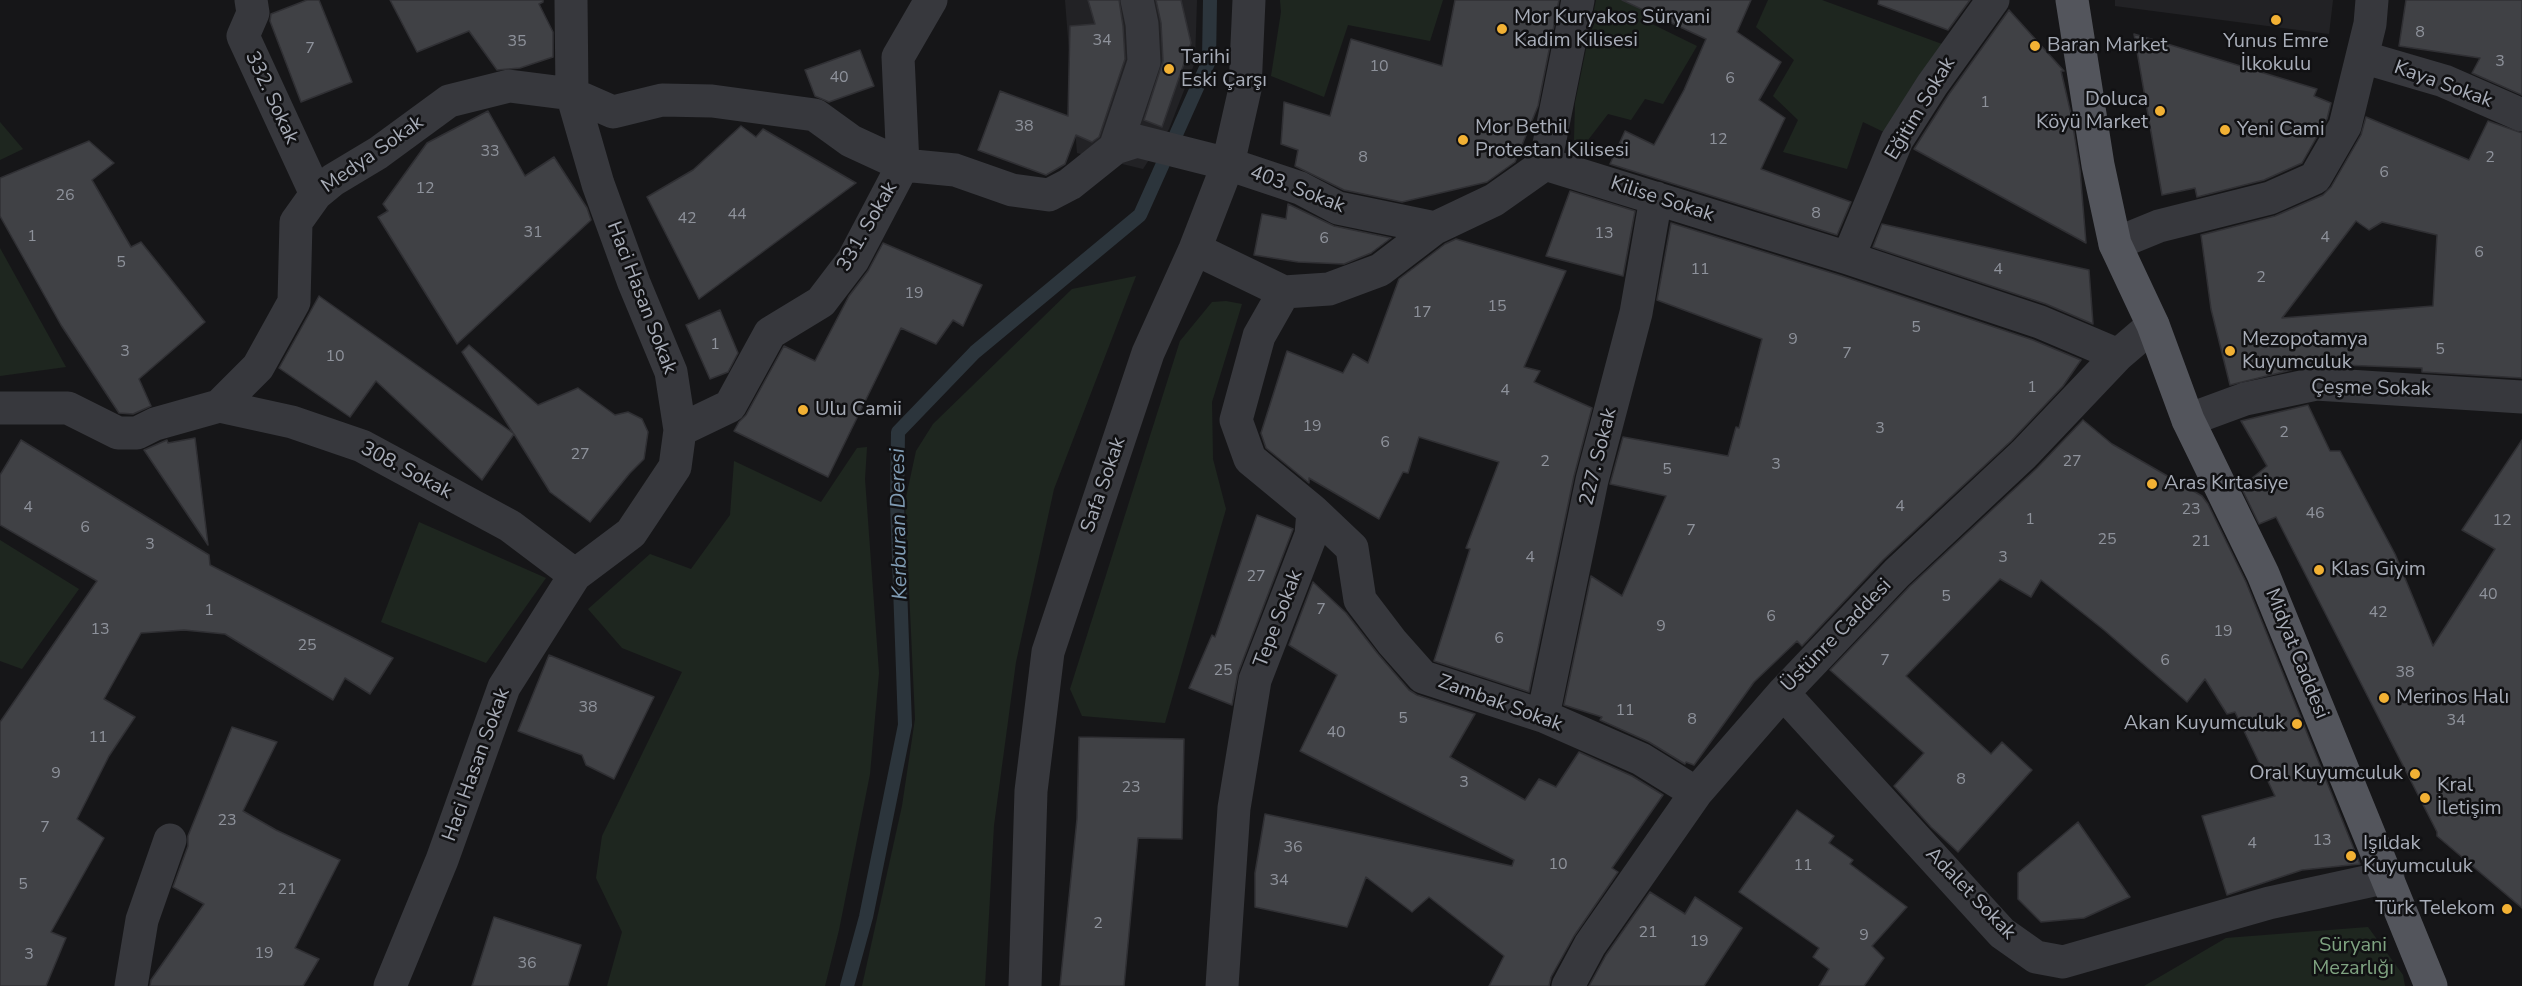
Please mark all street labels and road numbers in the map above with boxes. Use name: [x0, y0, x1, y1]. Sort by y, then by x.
street label: 332. Sokak: [239, 48, 303, 148]
street label: Eğitim Sokak: [1881, 53, 1961, 165]
street label: Kaya Sokak: [2391, 56, 2495, 114]
street label: Medya Sokak: [317, 111, 429, 199]
street label: 403. Sokak: [1246, 161, 1348, 219]
street label: Kilise Sokak: [1607, 172, 1717, 228]
street label: 331. Sokak: [833, 178, 903, 276]
street label: Haci Hasan Sokak: [601, 218, 681, 378]
street label: Çeşme Sokak: [2311, 376, 2431, 402]
street label: 227. Sokak: [1575, 406, 1623, 508]
street label: Safa Sokak: [1077, 434, 1131, 536]
street label: 308. Sokak: [356, 437, 456, 505]
street label: Tepe Sokak: [1249, 567, 1309, 671]
street label: Üstünre Caddesi: [1777, 574, 1897, 698]
street label: Midyat Caddesi: [2259, 585, 2333, 723]
street label: Zambak Sokak: [1435, 670, 1565, 738]
street label: Haci Hasan Sokak: [438, 685, 516, 845]
street label: Adalet Sokak: [1920, 843, 2020, 945]

